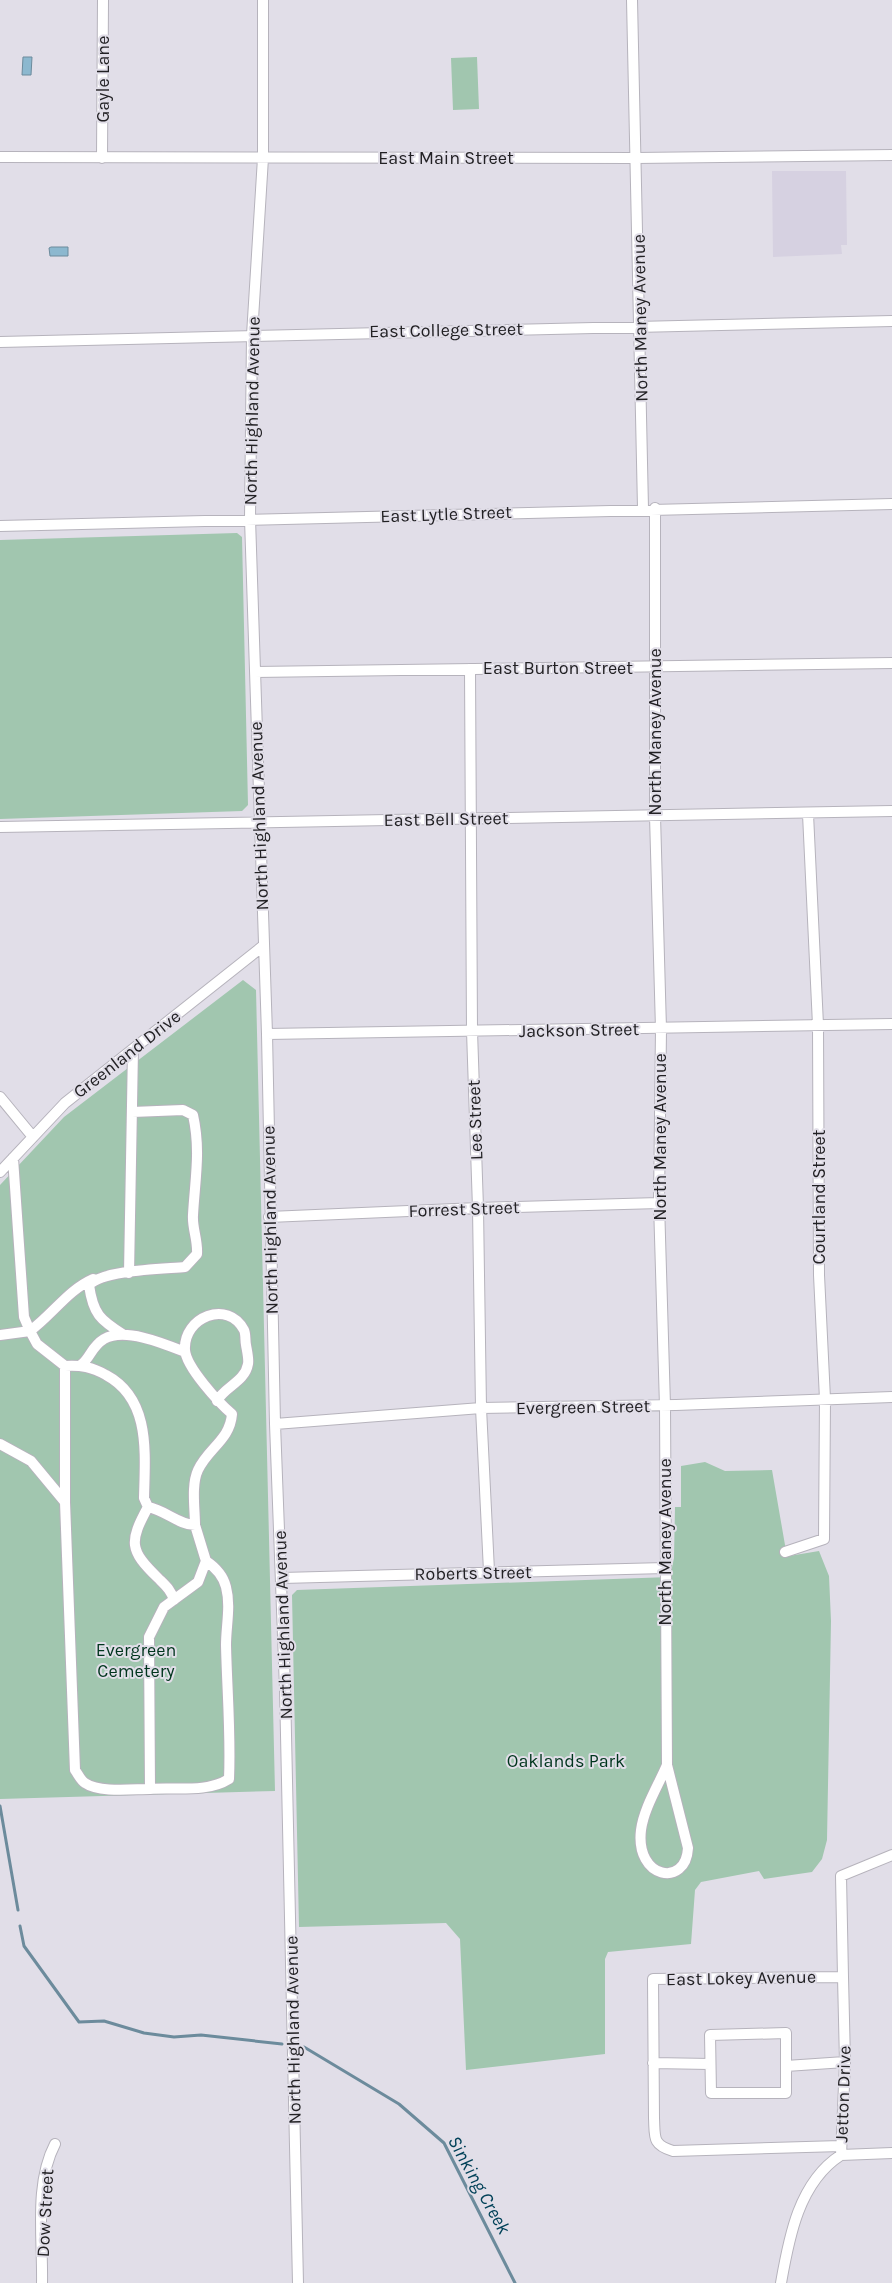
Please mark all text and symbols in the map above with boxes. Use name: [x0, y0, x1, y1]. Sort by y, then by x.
street label: Gayle Lane: [92, 36, 114, 122]
street label: East Main Street: [378, 147, 514, 169]
street label: North Maney Avenue: [628, 234, 652, 402]
street label: North Highland Avenue: [239, 316, 265, 506]
street label: East College Street: [369, 318, 523, 342]
street label: East Lytle Street: [380, 501, 512, 527]
street label: North Maney Avenue: [644, 648, 666, 816]
street label: East Burton Street: [483, 657, 633, 679]
street label: North Highland Avenue: [245, 721, 273, 911]
street label: East Bell Street: [383, 807, 509, 831]
street label: Greenland Drive: [69, 1005, 185, 1103]
street label: Jackson Street: [519, 1018, 640, 1042]
street label: North Maney Avenue: [649, 1053, 671, 1221]
street label: Lee Street: [463, 1079, 487, 1161]
street label: North Highland Avenue: [257, 1125, 283, 1315]
street label: Courtland Street: [808, 1129, 830, 1265]
street label: Forrest Street: [408, 1196, 520, 1222]
street label: Evergreen Street: [516, 1395, 651, 1419]
street label: North Maney Avenue: [654, 1458, 676, 1626]
street label: North Highland Avenue: [269, 1530, 297, 1720]
street label: Roberts Street: [414, 1561, 532, 1585]
park label: Evergreen Cemetery: [96, 1639, 176, 1682]
park label: Oaklands Park: [507, 1750, 625, 1772]
street label: North Highland Avenue: [280, 1935, 306, 2125]
street label: East Lokey Avenue: [666, 1966, 816, 1990]
street label: Jetton Drive: [830, 2045, 856, 2143]
water label: Sinking Creek: [443, 2132, 515, 2238]
street label: Dow Street: [32, 2168, 58, 2258]

